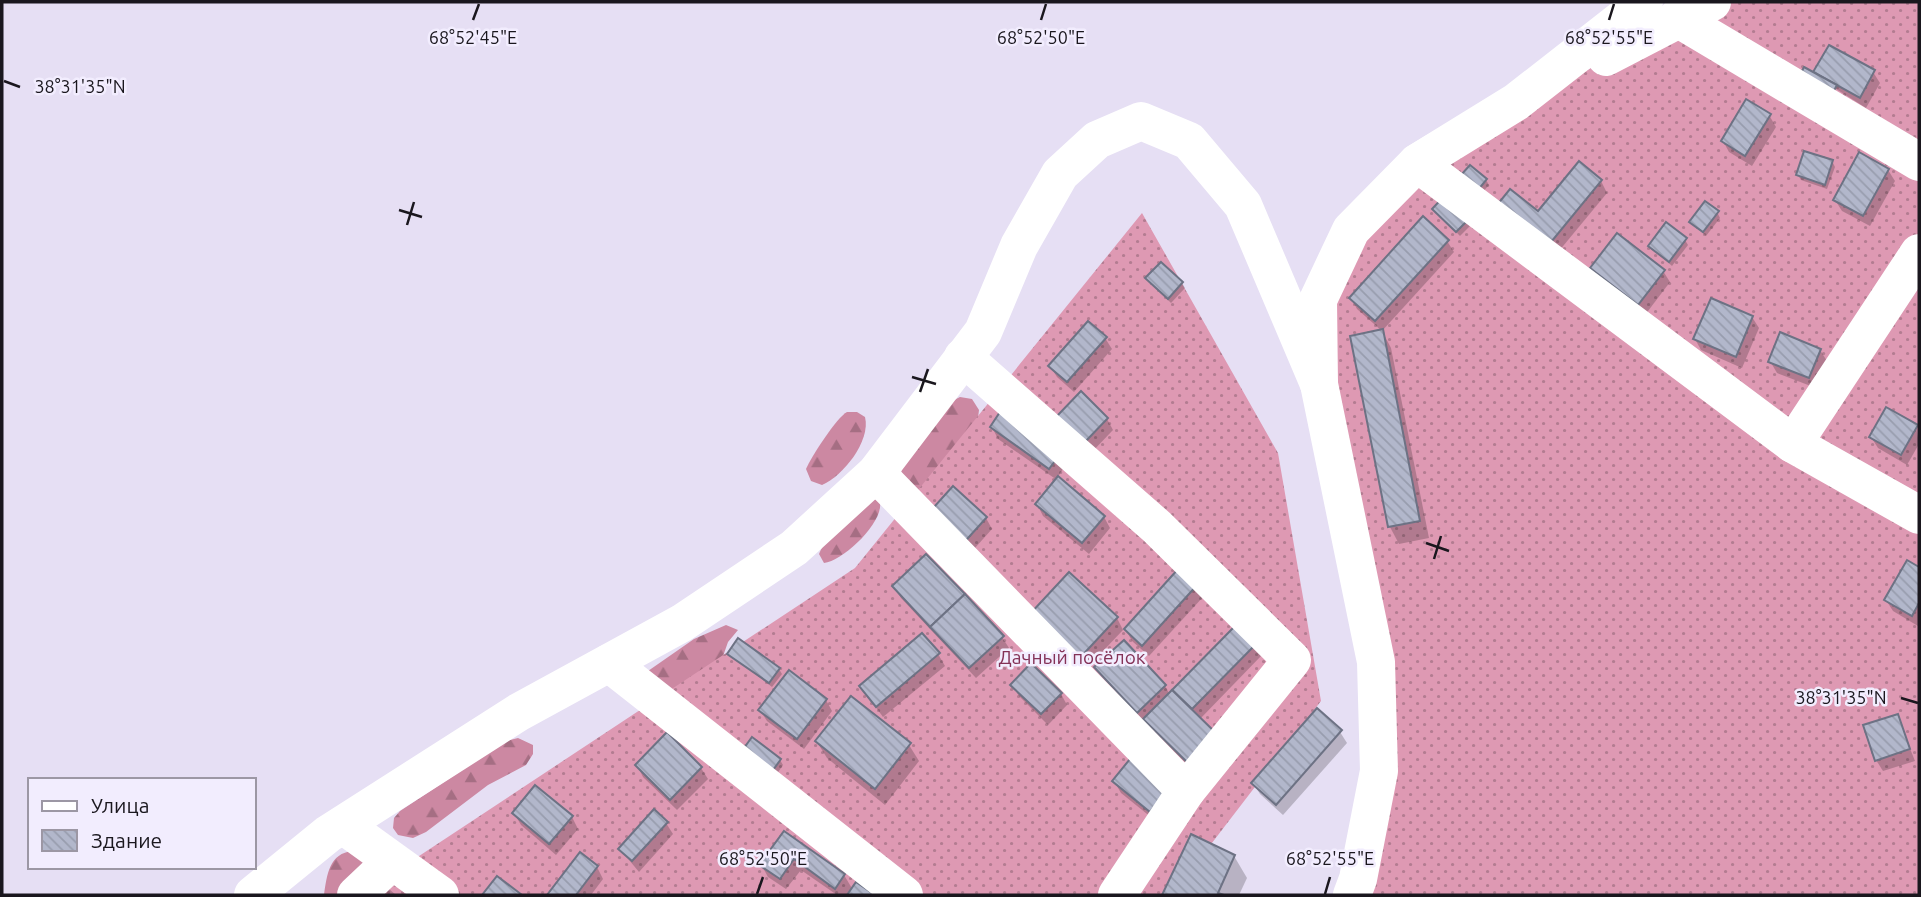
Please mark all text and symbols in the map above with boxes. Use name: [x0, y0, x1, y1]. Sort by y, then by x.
text: 68°52'45"E: [429, 27, 517, 47]
text: 68°52'50"E: [997, 27, 1085, 47]
text: 68°52'55"E: [1565, 27, 1653, 47]
text: 38°31'35"N: [34, 76, 126, 96]
park label: Дачный посёлок: [998, 646, 1146, 668]
text: 38°31'35"N: [1795, 687, 1887, 707]
legend: [28, 778, 256, 869]
text: Улица: [91, 793, 149, 817]
text: Здание: [91, 828, 162, 852]
text: 68°52'50"E: [719, 848, 807, 868]
text: 68°52'55"E: [1286, 848, 1374, 868]

